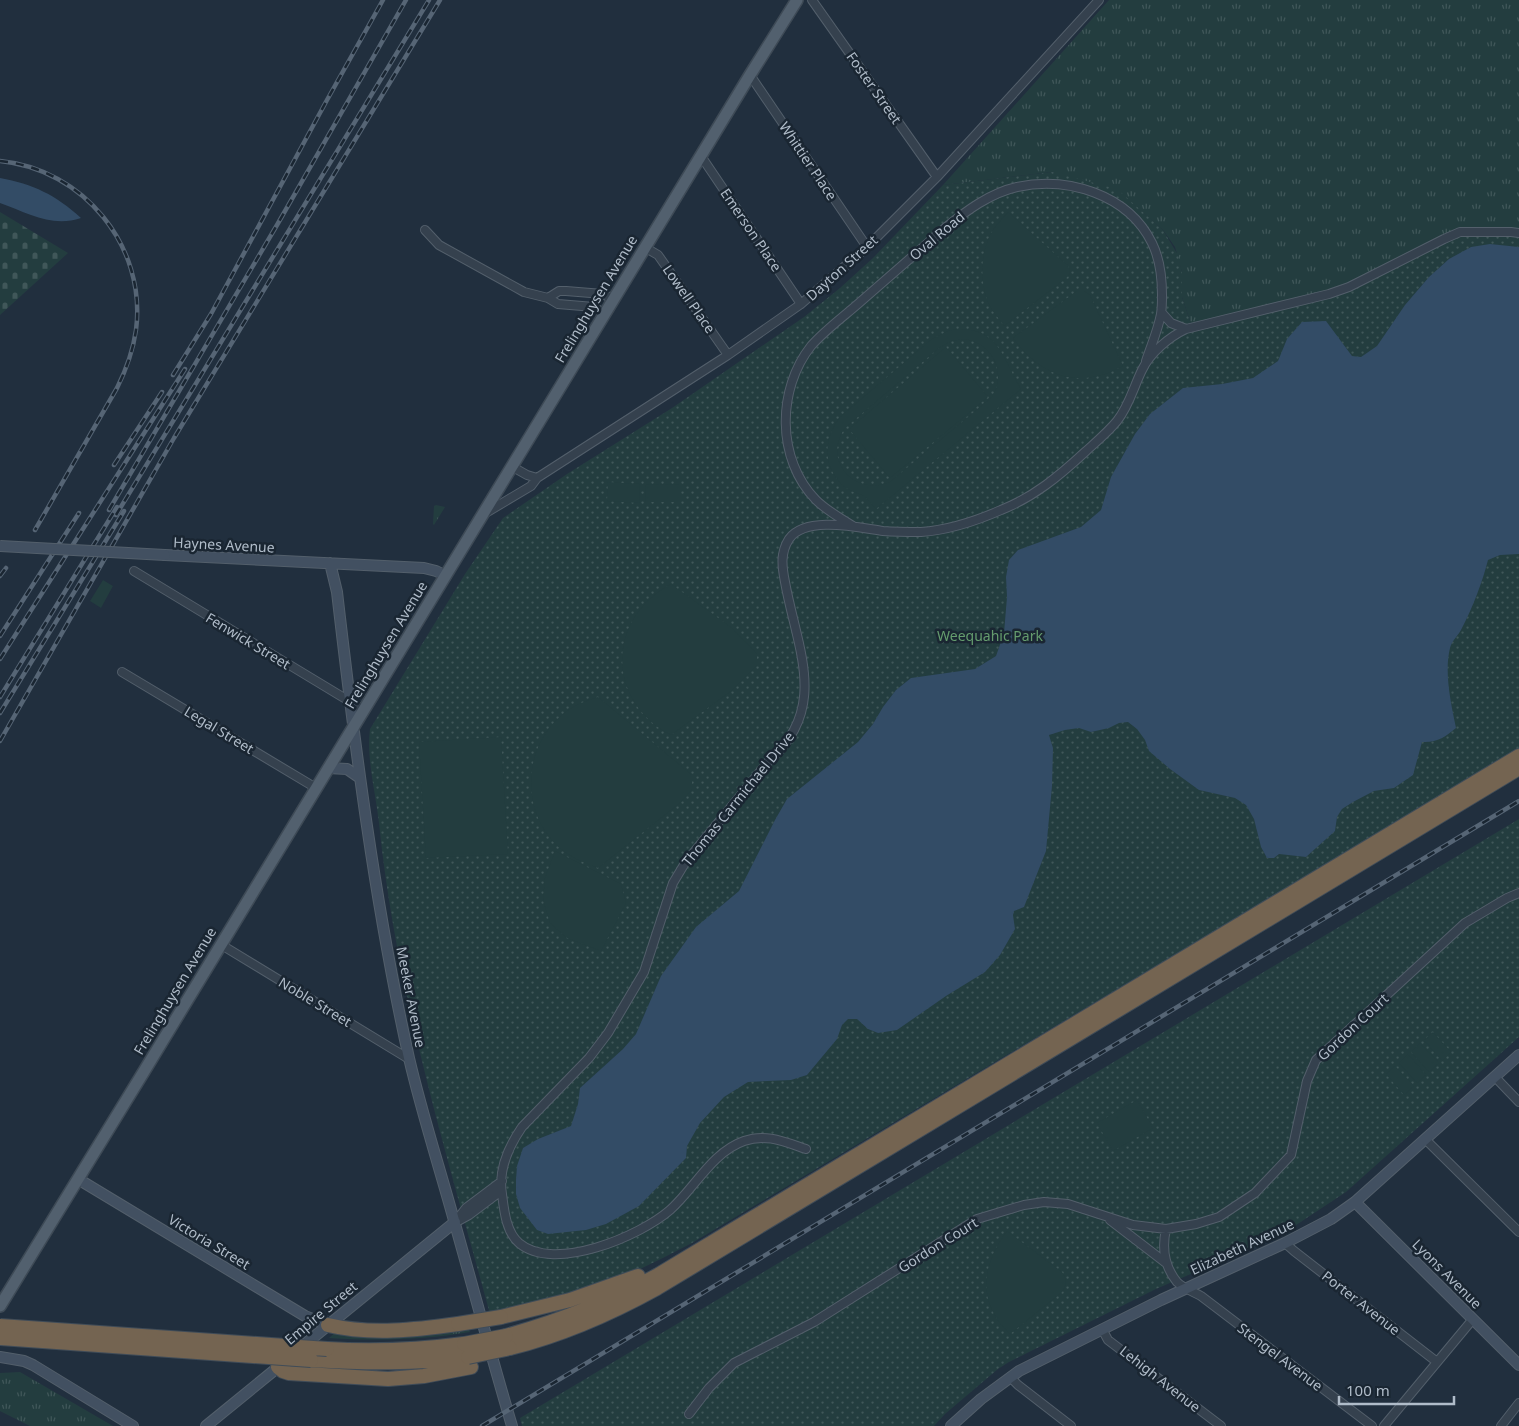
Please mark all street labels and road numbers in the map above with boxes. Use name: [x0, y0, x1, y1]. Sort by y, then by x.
street label: Foster Street: [843, 48, 906, 128]
street label: Whittier Place: [775, 118, 842, 204]
street label: Emerson Place: [717, 184, 786, 275]
street label: Oval Road: [905, 207, 968, 264]
street label: Dayton Street: [802, 230, 882, 305]
street label: Frelinghuysen Avenue: [550, 231, 641, 366]
street label: Lowell Place: [659, 261, 720, 337]
street label: Haynes Avenue: [173, 532, 275, 557]
street label: Frelinghuysen Avenue: [340, 577, 431, 712]
street label: Fenwick Street: [202, 608, 294, 673]
street label: Legal Street: [181, 701, 258, 758]
street label: Thomas Carmichael Drive: [677, 727, 798, 870]
street label: Frelinghuysen Avenue: [129, 923, 220, 1058]
street label: Meeker Avenue: [392, 945, 431, 1049]
street label: Noble Street: [275, 972, 355, 1031]
street label: Gordon Court: [1313, 989, 1392, 1064]
street label: Victoria Street: [165, 1210, 254, 1273]
street label: Gordon Court: [894, 1213, 981, 1277]
street label: Elizabeth Avenue: [1187, 1214, 1297, 1279]
street label: Lyons Avenue: [1408, 1235, 1486, 1313]
street label: Porter Avenue: [1318, 1266, 1404, 1339]
street label: Empire Street: [280, 1277, 361, 1349]
street label: Stengel Avenue: [1234, 1318, 1327, 1395]
street label: Lehigh Avenue: [1116, 1341, 1205, 1416]

